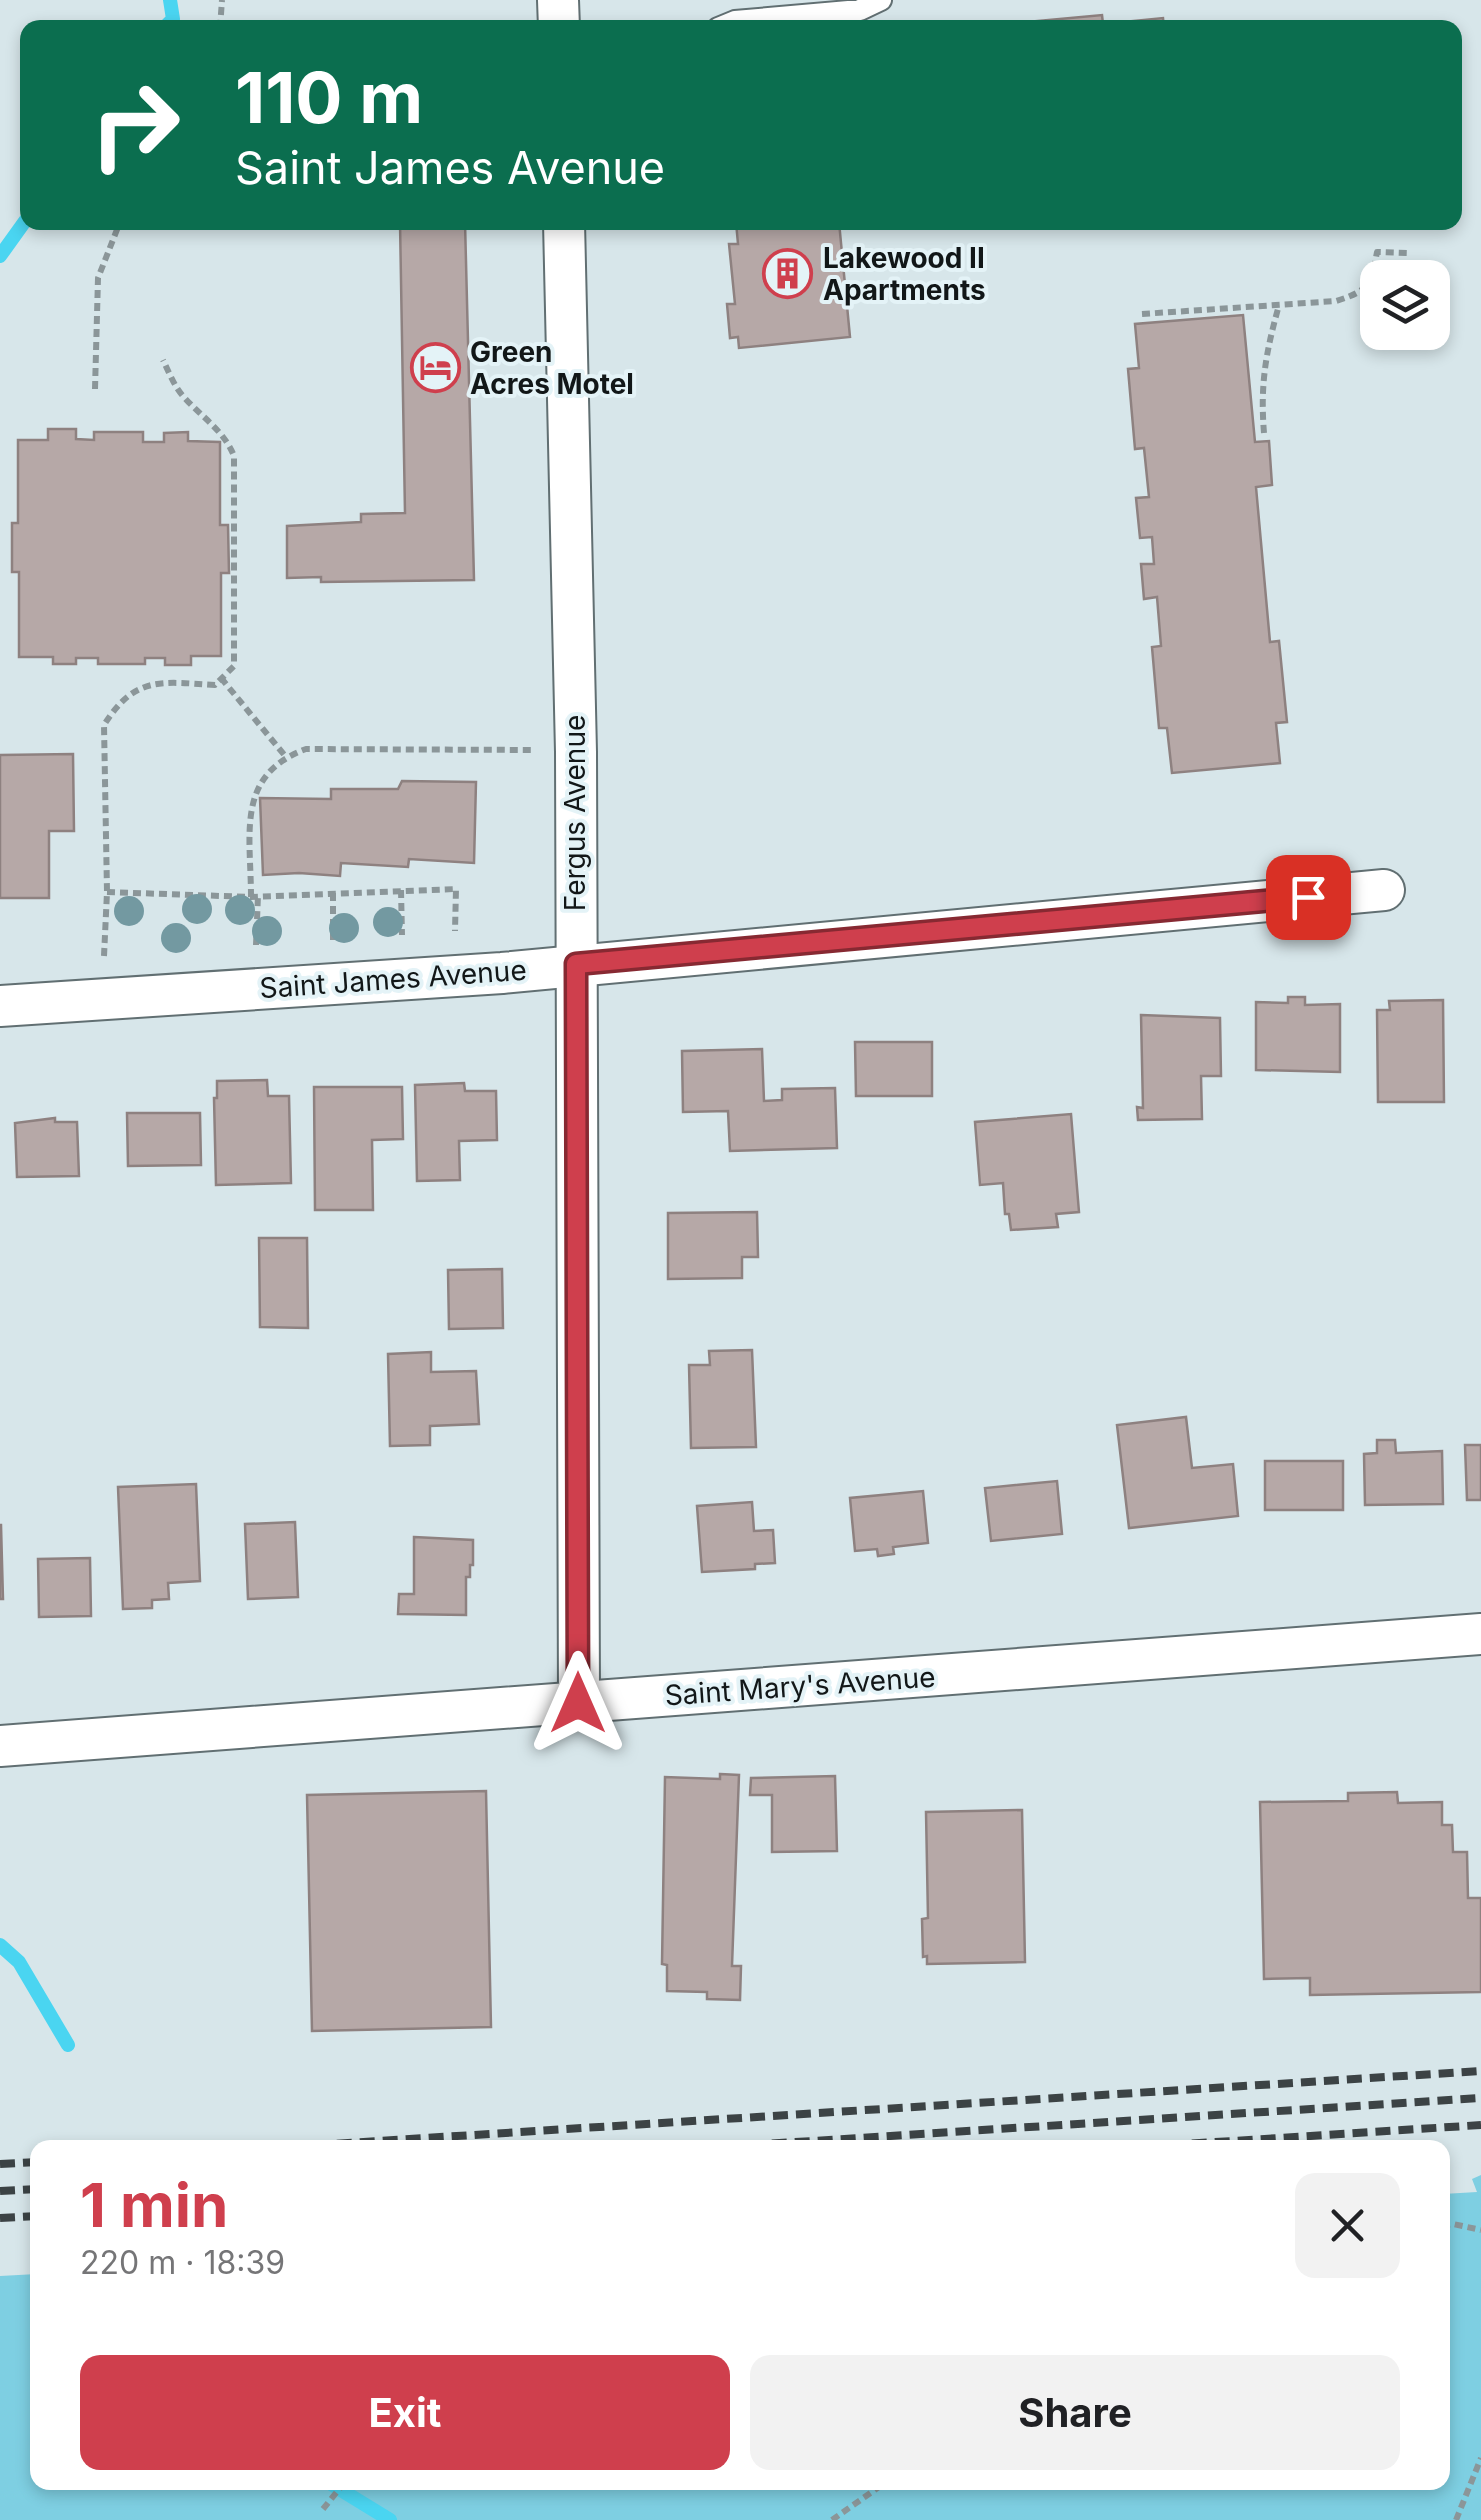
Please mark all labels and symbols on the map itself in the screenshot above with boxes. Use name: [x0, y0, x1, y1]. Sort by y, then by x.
place label: Lakewood II Apartments: [823, 241, 986, 307]
building icon: Lakewood II Apartments: [762, 248, 814, 300]
place label: Green Acres Motel: [470, 335, 634, 401]
hotel icon: Green Acres Motel: [409, 342, 461, 394]
street label: Fergus Avenue: [558, 715, 592, 911]
pin: [1266, 855, 1351, 940]
street label: Saint James Avenue: [258, 953, 528, 1005]
position arrow: [526, 1651, 630, 1755]
street label: Saint Mary's Avenue: [664, 1660, 936, 1712]

